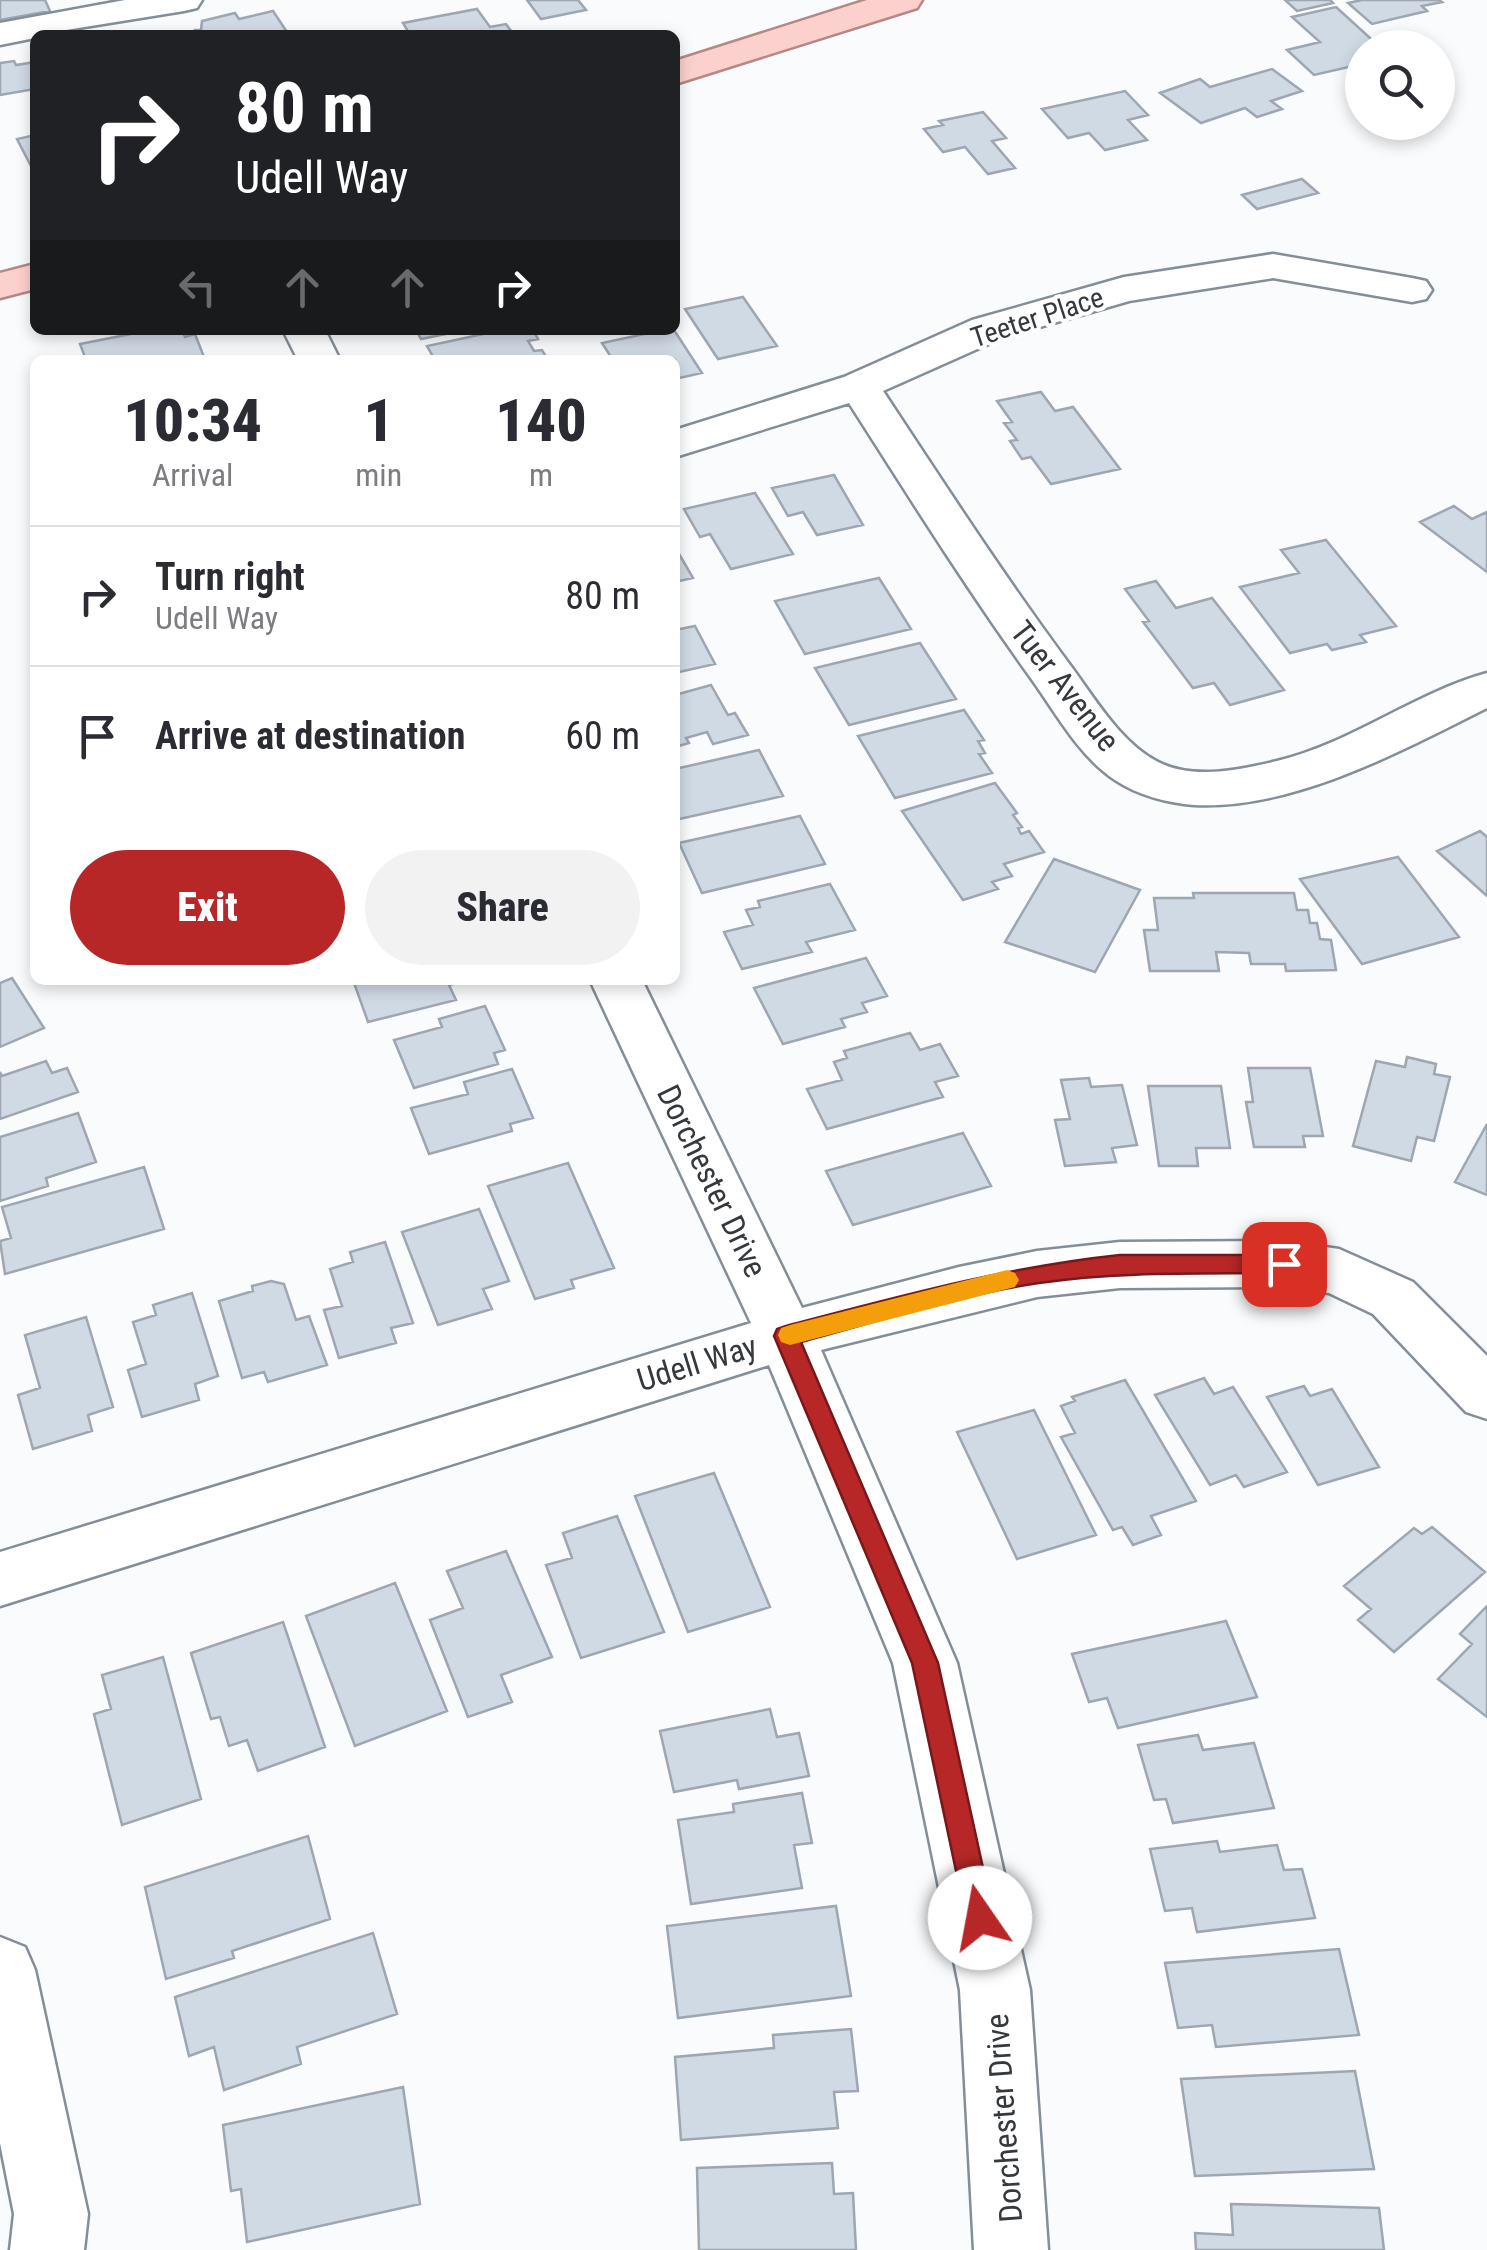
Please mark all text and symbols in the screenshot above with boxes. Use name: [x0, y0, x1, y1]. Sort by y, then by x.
map controls: [1345, 30, 1455, 140]
button: search: [1345, 30, 1455, 140]
text: 80 m: [235, 67, 374, 149]
icon: right: [70, 70, 200, 200]
text: Udell Way: [235, 151, 408, 204]
icon: left: [170, 260, 225, 315]
icon: ahead: [275, 260, 330, 315]
icon: ahead: [380, 260, 435, 315]
icon: right: [485, 260, 540, 315]
street label: Teeter Place: [967, 281, 1108, 354]
text: 10:34: [123, 385, 262, 456]
text: 1: [363, 385, 394, 456]
text: 140: [495, 385, 587, 456]
text: Arrival: [152, 456, 233, 494]
text: min: [355, 456, 402, 494]
text: m: [529, 456, 553, 494]
text: Turn right: [155, 555, 305, 599]
icon: right: [70, 569, 125, 624]
text: 80 m: [565, 574, 640, 618]
text: Udell Way: [155, 599, 278, 637]
street label: Tuer Avenue: [1002, 613, 1128, 759]
icon: arrive: [70, 709, 125, 764]
text: Arrive at destination: [155, 714, 465, 758]
text: 60 m: [565, 714, 640, 758]
button: Exit: [70, 850, 345, 965]
button: Share: [365, 850, 640, 965]
street label: Dorchester Drive: [649, 1079, 775, 1283]
pin: [1242, 1222, 1327, 1307]
icon: arrive: [1257, 1237, 1312, 1292]
street label: Udell Way: [633, 1327, 761, 1399]
position arrow: [928, 1866, 1032, 1970]
street label: Dorchester Drive: [978, 2012, 1030, 2224]

